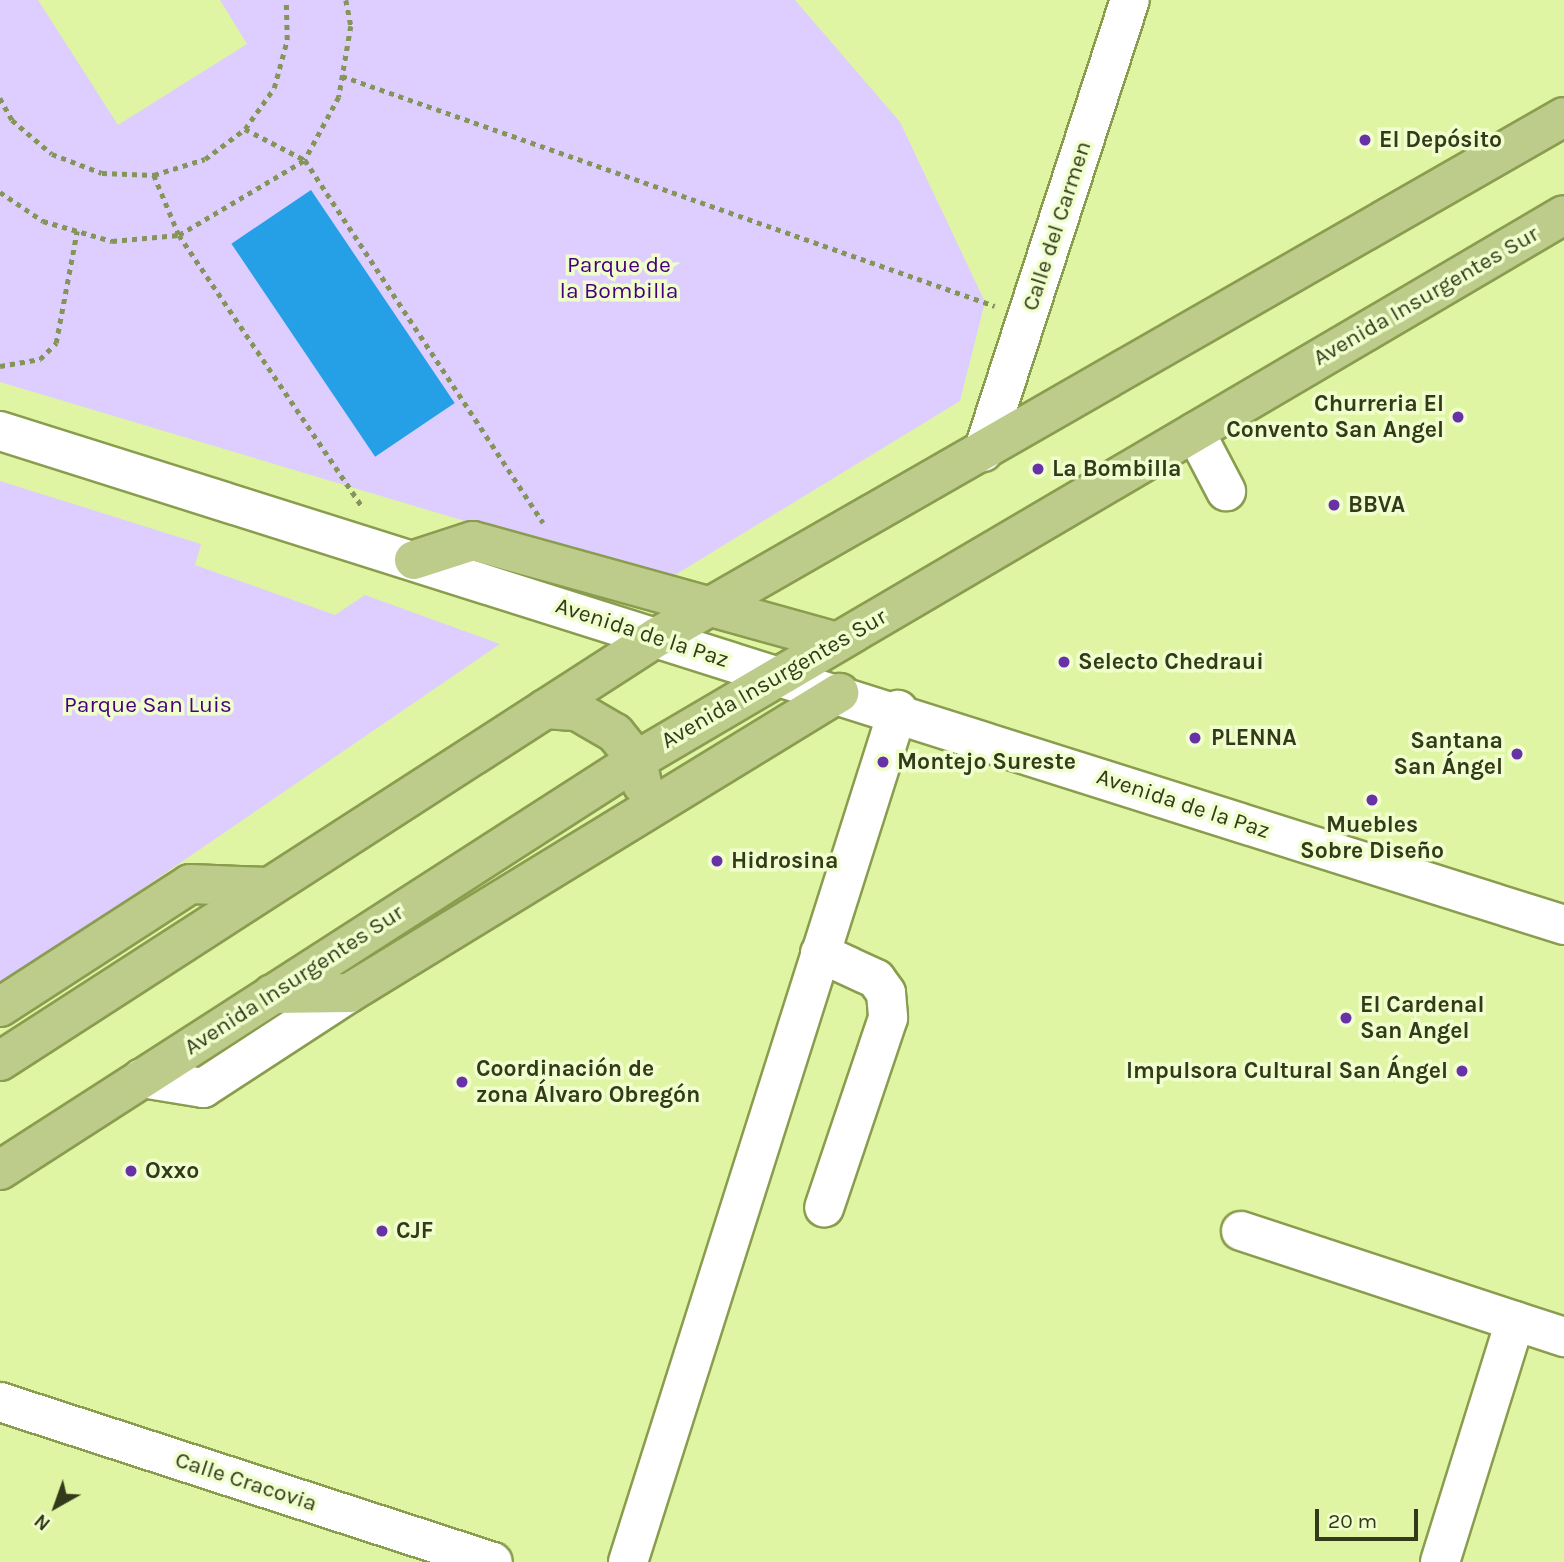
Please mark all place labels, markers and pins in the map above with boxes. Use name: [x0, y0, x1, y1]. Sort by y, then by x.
place label: El Depósito: [1379, 126, 1502, 154]
marker: El Depósito: [1357, 132, 1373, 148]
place label: Churreria El Convento San Angel: [1226, 390, 1444, 444]
marker: Churreria El Convento San Angel: [1450, 409, 1466, 425]
place label: La Bombilla: [1052, 455, 1182, 483]
marker: La Bombilla: [1030, 461, 1046, 477]
place label: BBVA: [1348, 491, 1405, 519]
marker: BBVA: [1326, 497, 1342, 513]
place label: Selecto Chedraui: [1078, 648, 1264, 676]
marker: Selecto Chedraui: [1056, 654, 1072, 670]
place label: PLENNA: [1211, 724, 1297, 752]
place label: Santana San Ángel: [1393, 727, 1503, 781]
marker: PLENNA: [1185, 728, 1205, 748]
marker: Santana San Ángel: [1509, 746, 1525, 762]
place label: Montejo Sureste: [897, 748, 1076, 776]
marker: Montejo Sureste: [875, 754, 891, 770]
marker: Muebles Sobre Diseño: [1364, 792, 1380, 808]
place label: Muebles Sobre Diseño: [1300, 811, 1444, 865]
place label: Hidrosina: [731, 847, 838, 875]
marker: Hidrosina: [709, 853, 725, 869]
place label: El Cardenal San Angel: [1360, 991, 1484, 1045]
marker: El Cardenal San Angel: [1338, 1010, 1354, 1026]
place label: Coordinación de zona Álvaro Obregón: [476, 1055, 700, 1109]
place label: Impulsora Cultural San Ángel: [1126, 1057, 1448, 1085]
marker: Impulsora Cultural San Ángel: [1454, 1063, 1470, 1079]
marker: Coordinación de zona Álvaro Obregón: [454, 1074, 470, 1090]
place label: Oxxo: [145, 1157, 199, 1185]
marker: Oxxo: [123, 1163, 139, 1179]
place label: CJF: [396, 1217, 433, 1245]
marker: CJF: [374, 1223, 390, 1239]

